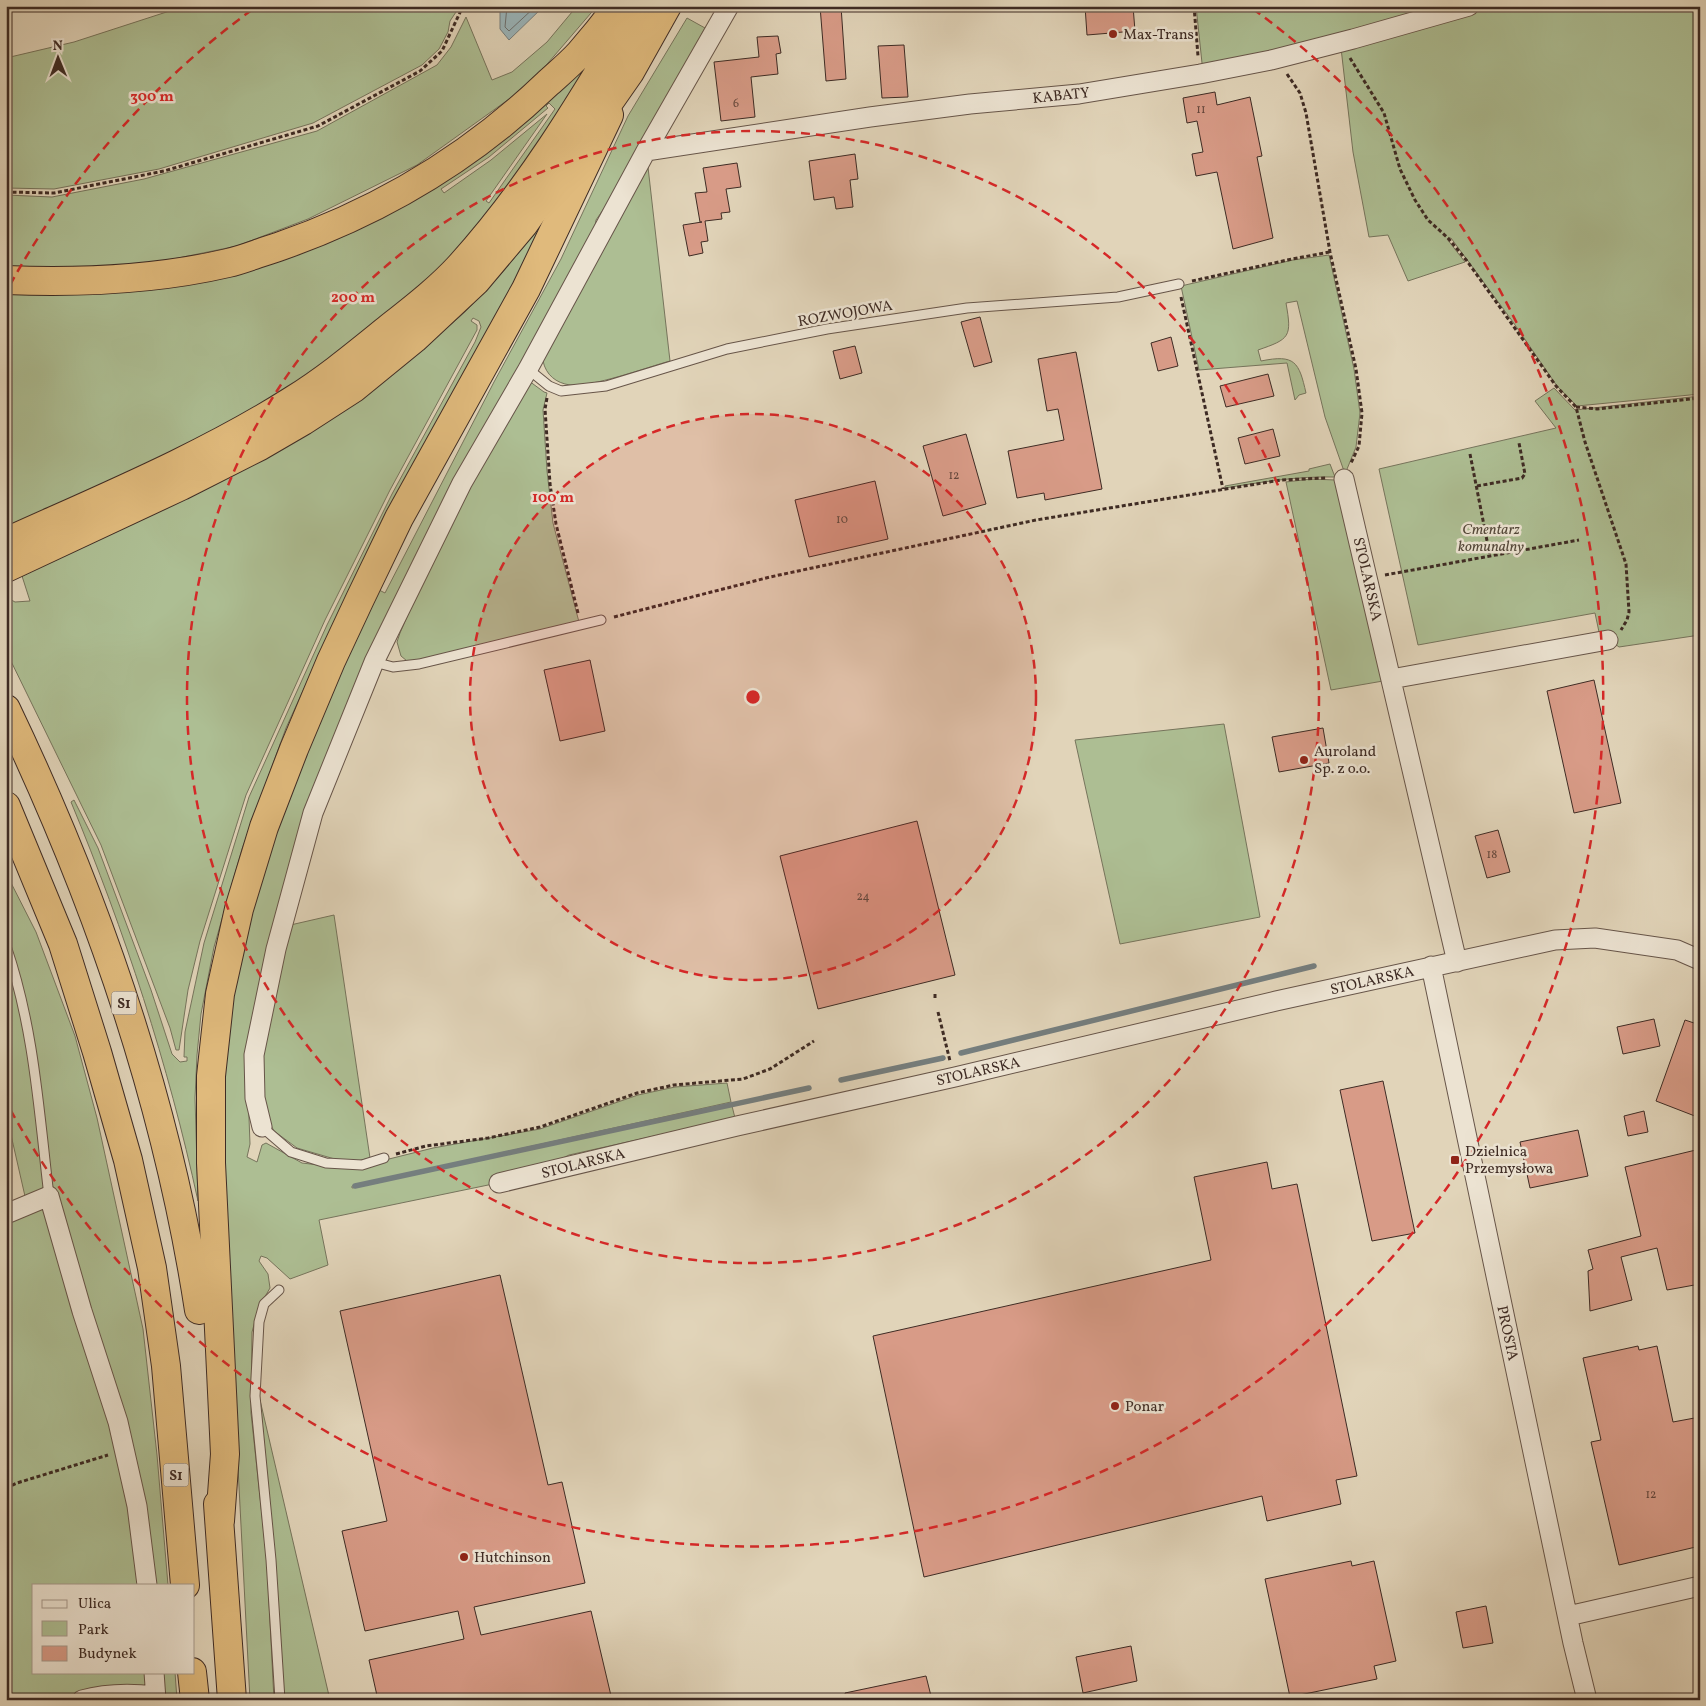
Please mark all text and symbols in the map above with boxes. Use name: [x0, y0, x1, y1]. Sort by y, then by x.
place label: Max-Trans: [1123, 25, 1194, 46]
marker: Max-Trans: [1107, 28, 1119, 40]
north arrow: [32, 32, 82, 82]
text: N: [53, 37, 63, 56]
street label: KABATY: [1032, 83, 1091, 110]
text: 300 m: [130, 87, 174, 108]
house number: 6: [733, 96, 739, 112]
house number: 11: [1196, 102, 1206, 118]
text: 200 m: [331, 288, 375, 309]
street label: ROZWOJOWA: [796, 296, 895, 333]
house number: 12: [948, 468, 960, 484]
text: 100 m: [532, 488, 575, 509]
house number: 10: [836, 512, 848, 528]
park label: Cmentarz komunalny: [1458, 520, 1524, 558]
street label: STOLARSKA: [1347, 535, 1386, 624]
centre of rings: [744, 688, 762, 706]
place label: Auroland Sp. z o.o.: [1314, 742, 1376, 780]
marker: Auroland Sp. z o.o.: [1298, 754, 1310, 766]
house number: 18: [1487, 847, 1497, 863]
house number: 24: [856, 889, 870, 905]
street label: STOLARSKA: [1328, 962, 1417, 1001]
road number: S1: [112, 991, 136, 1014]
street label: STOLARSKA: [934, 1053, 1023, 1092]
place label: Dzielnica Przemysłowa: [1465, 1142, 1553, 1180]
street label: STOLARSKA: [539, 1144, 628, 1185]
marker: Dzielnica Przemysłowa: [1449, 1154, 1461, 1166]
street label: PROSTA: [1490, 1304, 1523, 1363]
place label: Ponar: [1125, 1397, 1164, 1418]
marker: Ponar: [1109, 1400, 1121, 1412]
road number: S1: [164, 1464, 188, 1486]
house number: 12: [1645, 1487, 1657, 1503]
place label: Hutchinson: [474, 1548, 551, 1569]
marker: Hutchinson: [458, 1551, 470, 1563]
legend: [32, 1584, 195, 1674]
text: Ulica: [78, 1594, 111, 1615]
text: Park: [78, 1620, 109, 1641]
text: Budynek: [78, 1644, 137, 1665]

